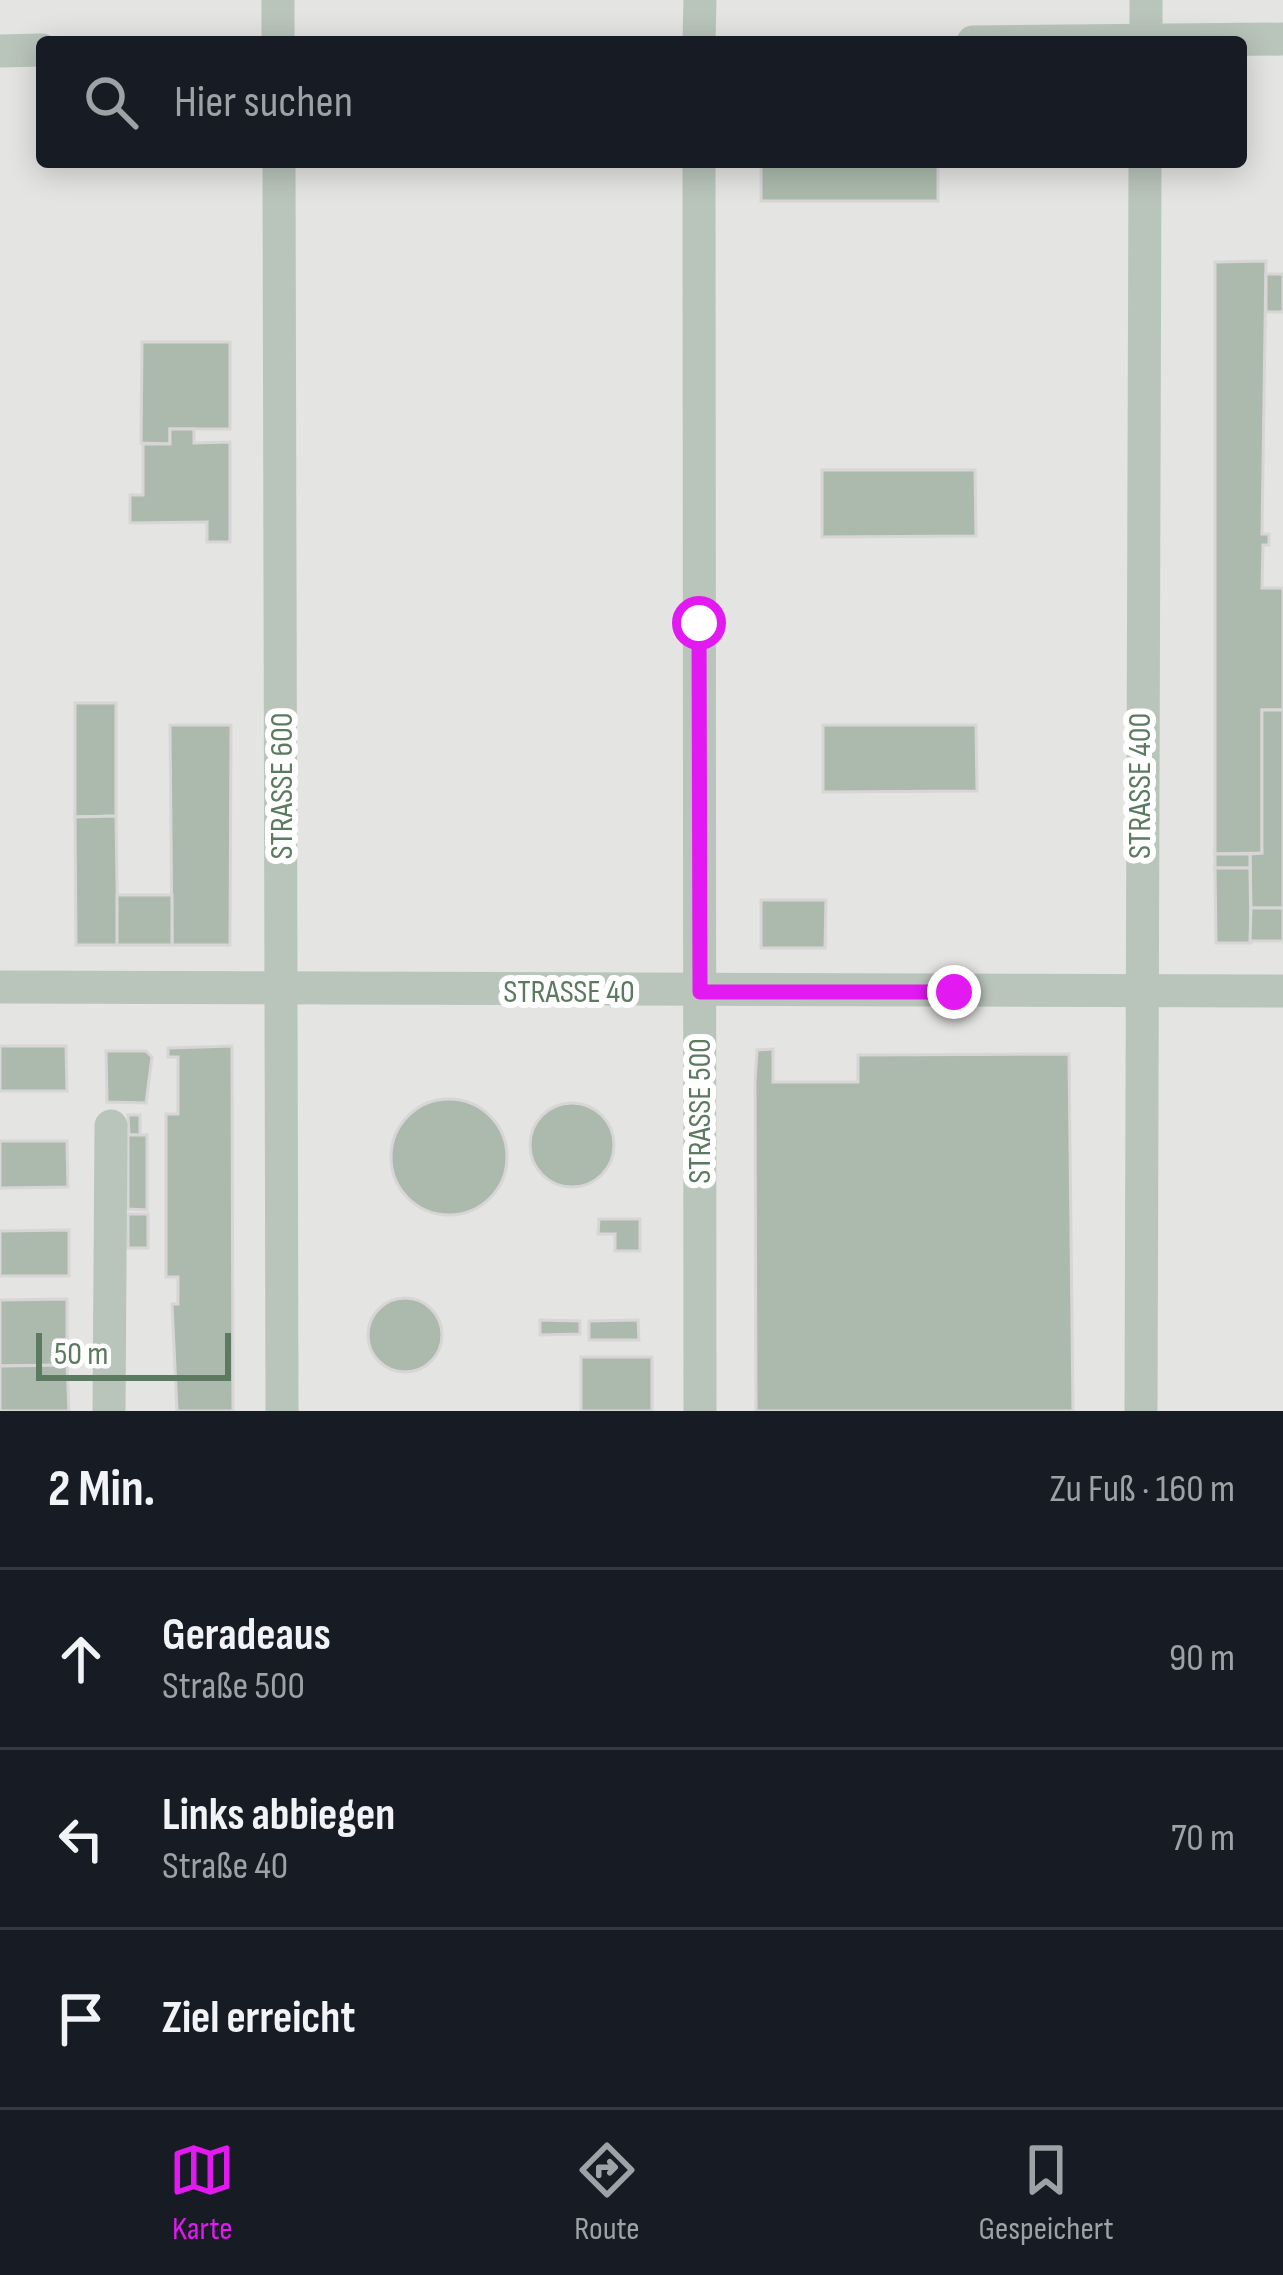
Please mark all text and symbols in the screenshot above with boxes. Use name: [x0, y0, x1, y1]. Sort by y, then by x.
search box: [36, 36, 1247, 168]
icon: search: [78, 69, 144, 135]
text: Hier suchen: [174, 75, 353, 130]
route start: [672, 596, 726, 650]
street label: STRASSE 600: [262, 713, 302, 859]
street label: STRASSE 400: [1120, 713, 1160, 859]
route end: [927, 965, 981, 1019]
street label: STRASSE 40: [503, 972, 635, 1012]
street label: STRASSE 500: [680, 1038, 720, 1184]
scale bar: [36, 1327, 231, 1380]
text: 50 m: [54, 1334, 108, 1374]
text: 2 Min.: [48, 1459, 155, 1520]
text: Zu Fuß · 160 m: [1050, 1466, 1235, 1513]
text: Geradeaus: [162, 1608, 331, 1663]
icon: ahead: [48, 1626, 114, 1692]
text: 90 m: [1169, 1635, 1235, 1682]
text: Straße 500: [162, 1663, 305, 1710]
text: Links abbiegen: [162, 1788, 395, 1843]
icon: left: [48, 1806, 114, 1872]
text: 70 m: [1171, 1815, 1235, 1862]
text: Straße 40: [162, 1843, 288, 1890]
icon: arrive: [48, 1986, 114, 2052]
text: Ziel erreicht: [162, 1991, 355, 2046]
tab: Karte: [169, 2137, 235, 2249]
tab: Route: [574, 2137, 640, 2249]
tab: Gespeichert: [978, 2137, 1114, 2249]

